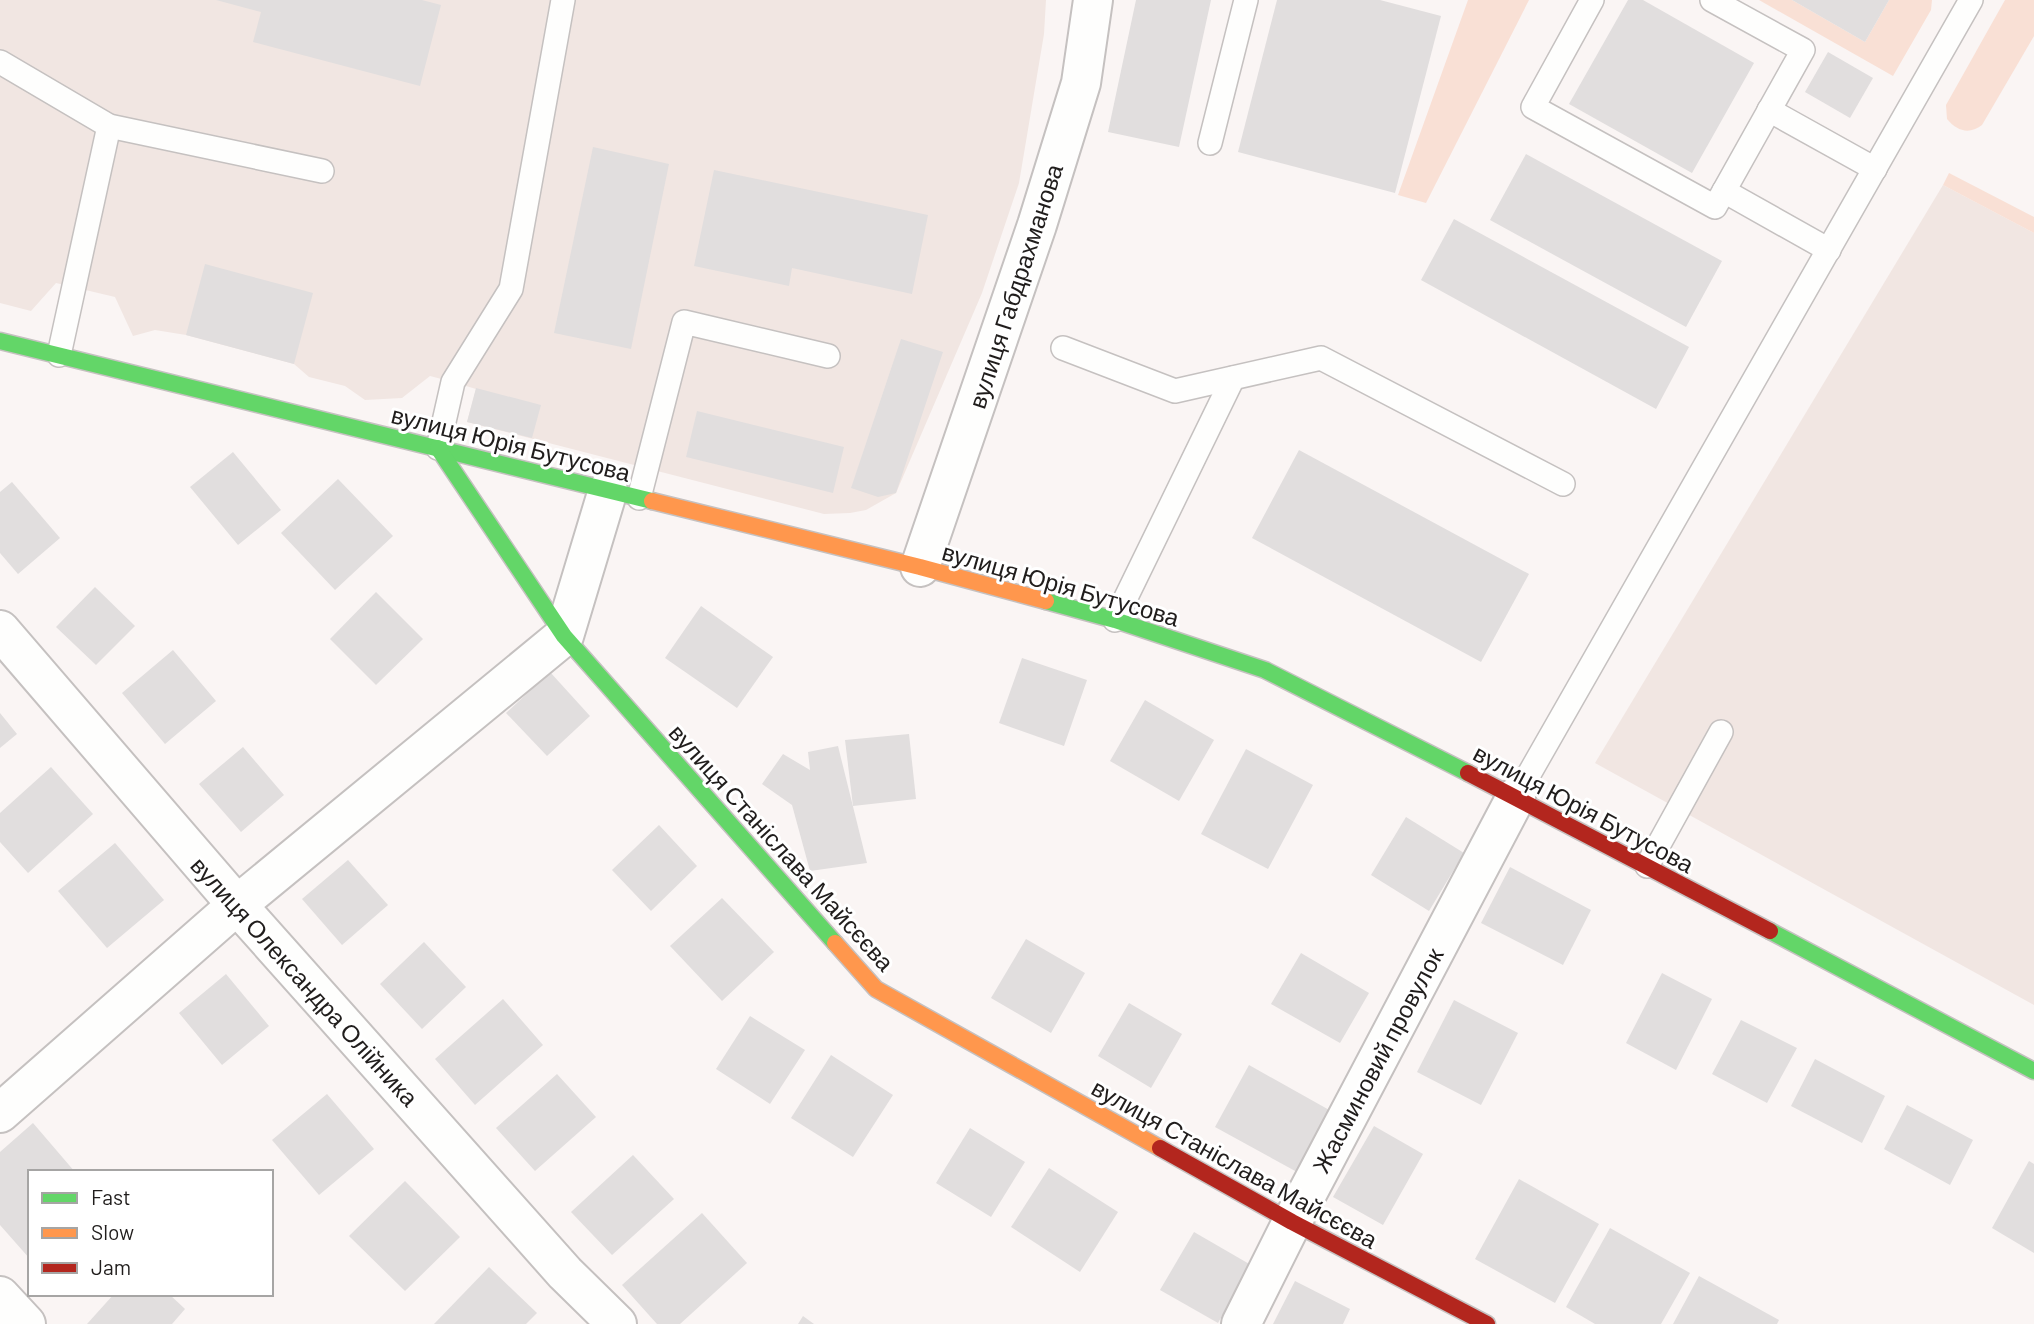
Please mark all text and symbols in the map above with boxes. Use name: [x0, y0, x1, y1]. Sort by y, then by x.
street label: вулиця Габдрахманова: [962, 160, 1068, 412]
street label: вулиця Юрія Бутусова: [389, 399, 634, 487]
street label: вулиця Юрія Бутусова: [939, 536, 1183, 632]
street label: вулиця Станіслава Майсєєва: [664, 718, 901, 977]
street label: вулиця Юрія Бутусова: [1469, 738, 1700, 879]
street label: вулиця Олександра Олійника: [185, 850, 425, 1112]
street label: Жасминовий провулок: [1305, 942, 1449, 1177]
street label: вулиця Станіслава Майсєєва: [1087, 1072, 1383, 1254]
legend: [28, 1170, 273, 1296]
text: Fast: [91, 1184, 131, 1209]
text: Slow: [91, 1219, 134, 1244]
text: Jam: [91, 1254, 131, 1279]

